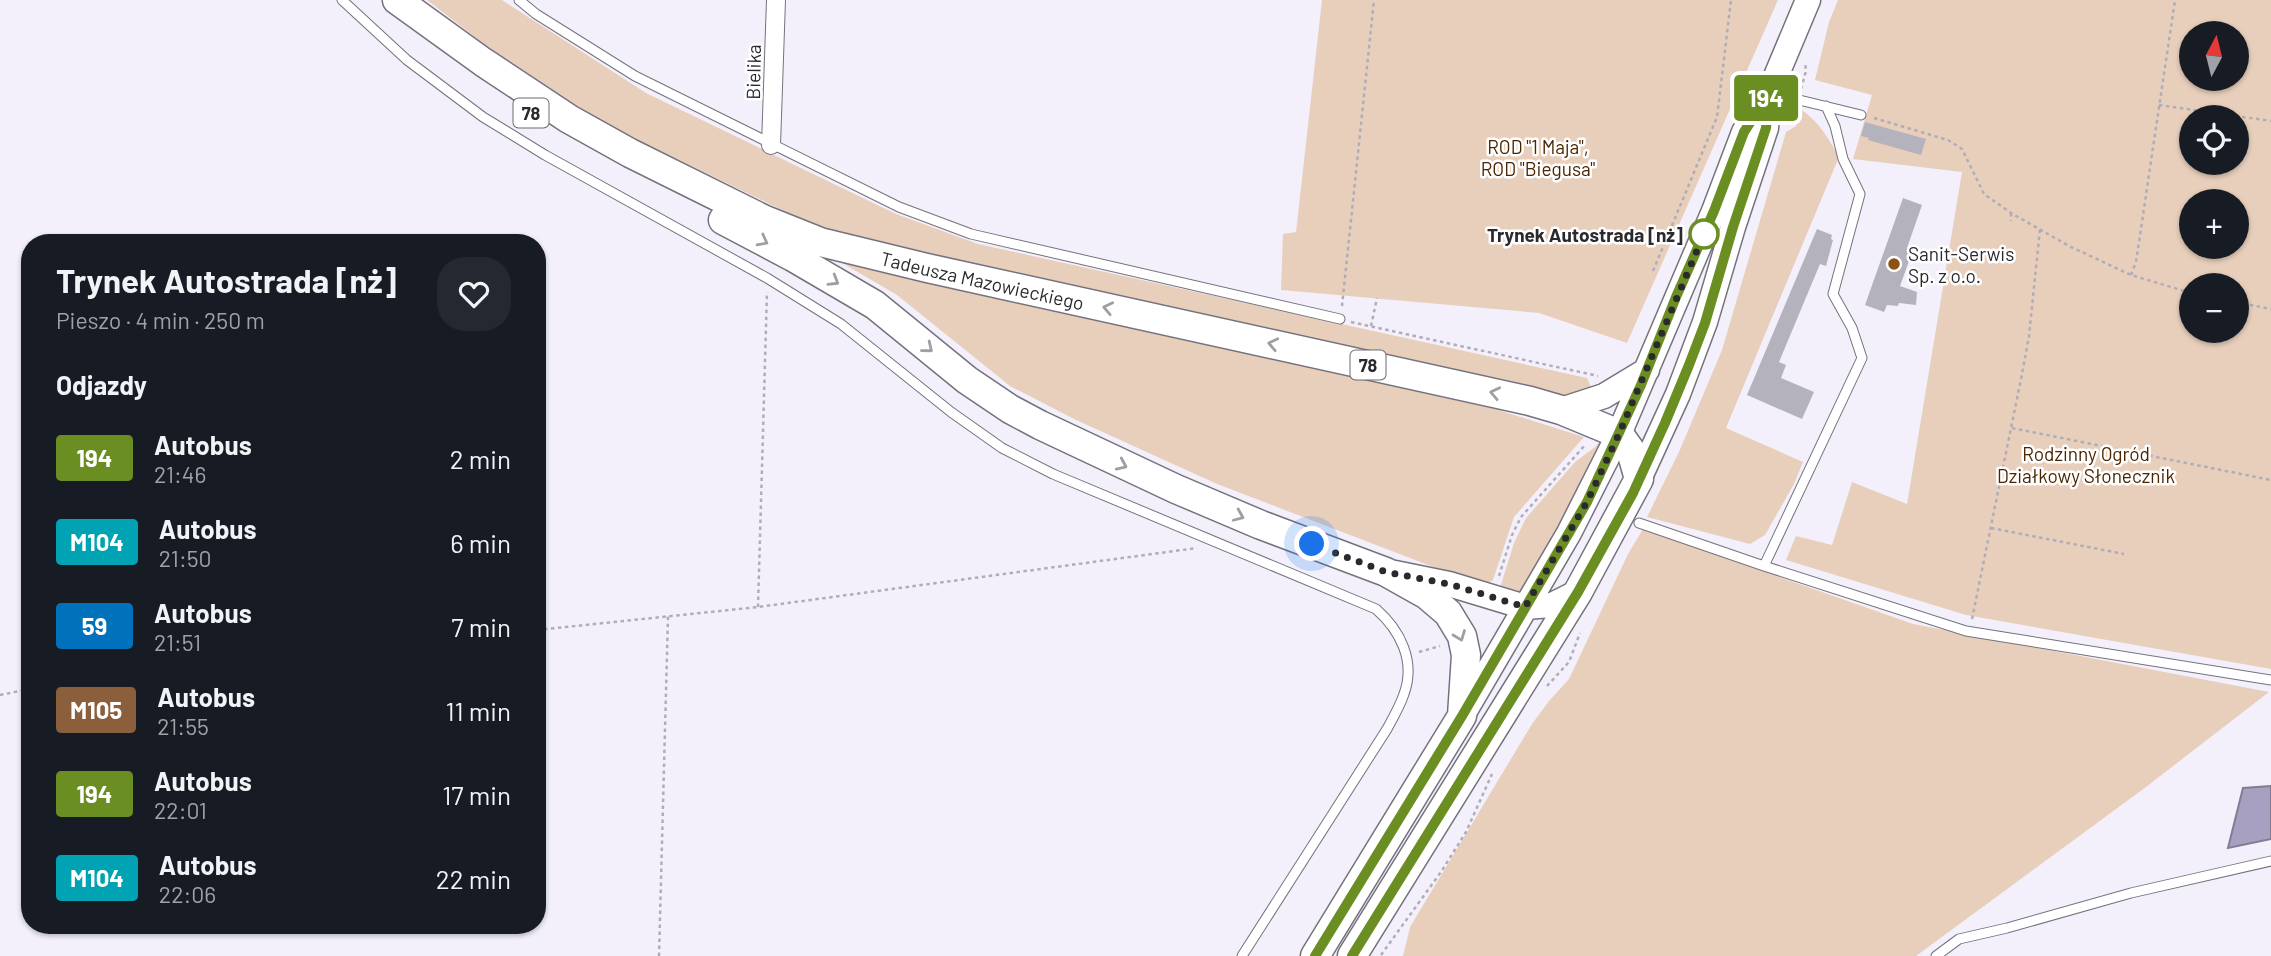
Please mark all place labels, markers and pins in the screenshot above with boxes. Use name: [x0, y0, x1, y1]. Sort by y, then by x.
marker: Trynek Autostrada [nż]: [1689, 219, 1719, 249]
place label: Trynek Autostrada [nż]: [1487, 223, 1683, 246]
place label: Sanit-Serwis Sp. z o.o.: [1908, 242, 2014, 287]
marker: Sanit-Serwis Sp. z o.o.: [1886, 256, 1902, 272]

